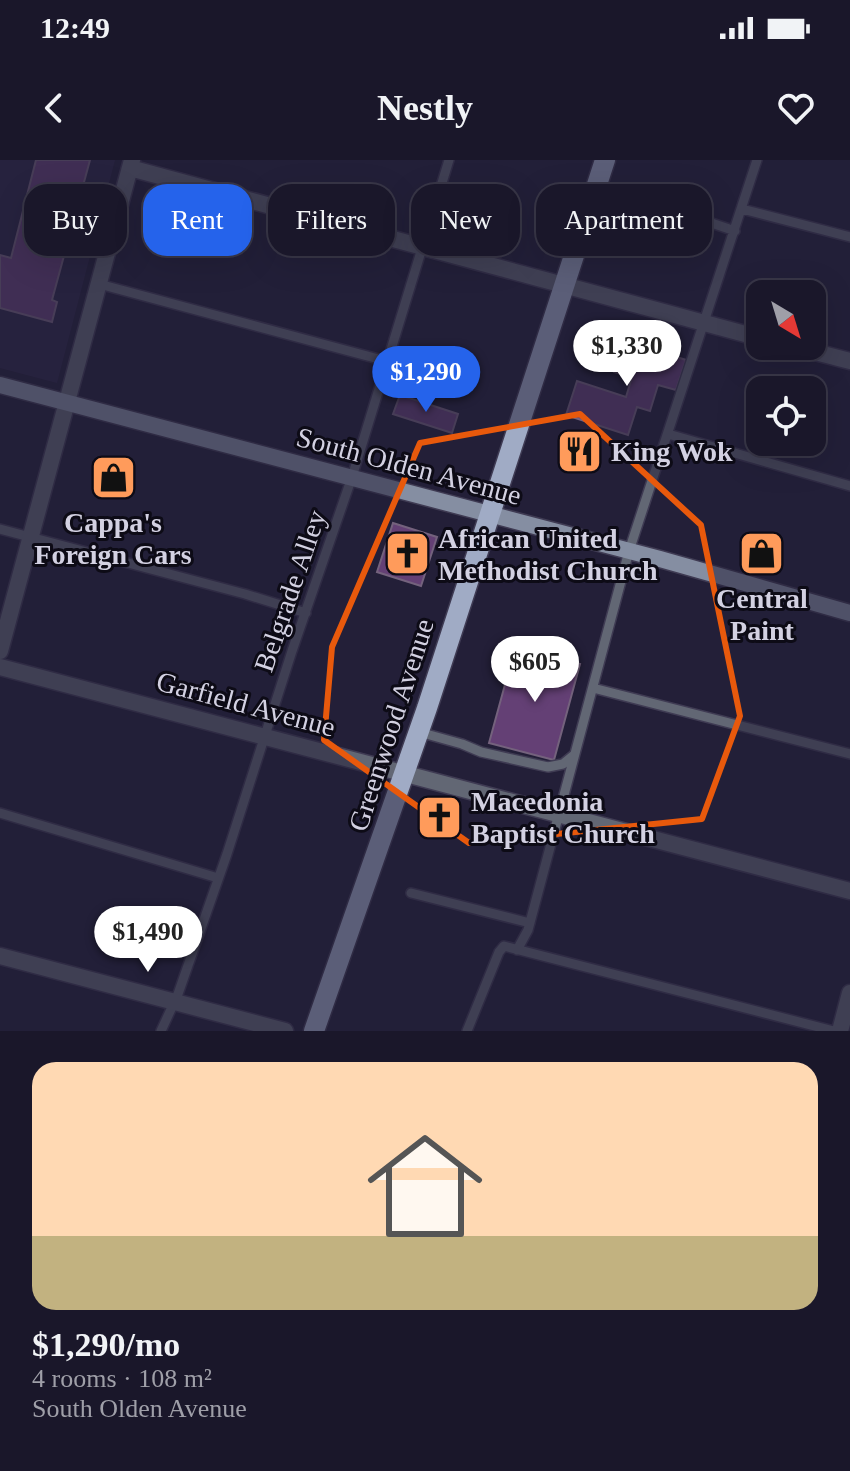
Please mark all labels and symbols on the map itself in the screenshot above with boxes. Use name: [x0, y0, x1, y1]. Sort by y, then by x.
north arrow: [746, 280, 826, 360]
pin: $1,330: [562, 320, 692, 388]
pin: $1,290: [361, 346, 491, 414]
street label: South Olden Avenue: [293, 421, 525, 511]
restaurant icon: King Wok: [556, 427, 604, 475]
place label: King Wok: [611, 436, 733, 467]
shop icon: Cappa's Foreign Cars: [89, 453, 137, 501]
street label: Belgrade Alley: [248, 506, 332, 676]
place label: Cappa's Foreign Cars: [34, 507, 192, 570]
place label: African United Methodist Church: [438, 523, 658, 586]
shop icon: Central Paint: [738, 529, 786, 577]
church icon: African United Methodist Church: [383, 530, 431, 578]
place label: Central Paint: [716, 583, 808, 646]
street label: Greenwood Avenue: [342, 615, 440, 835]
pin: $605: [488, 636, 582, 704]
street label: Garfield Avenue: [153, 665, 339, 743]
place label: Macedonia Baptist Church: [471, 786, 655, 849]
church icon: Macedonia Baptist Church: [416, 793, 464, 841]
pin: $1,490: [83, 906, 213, 974]

